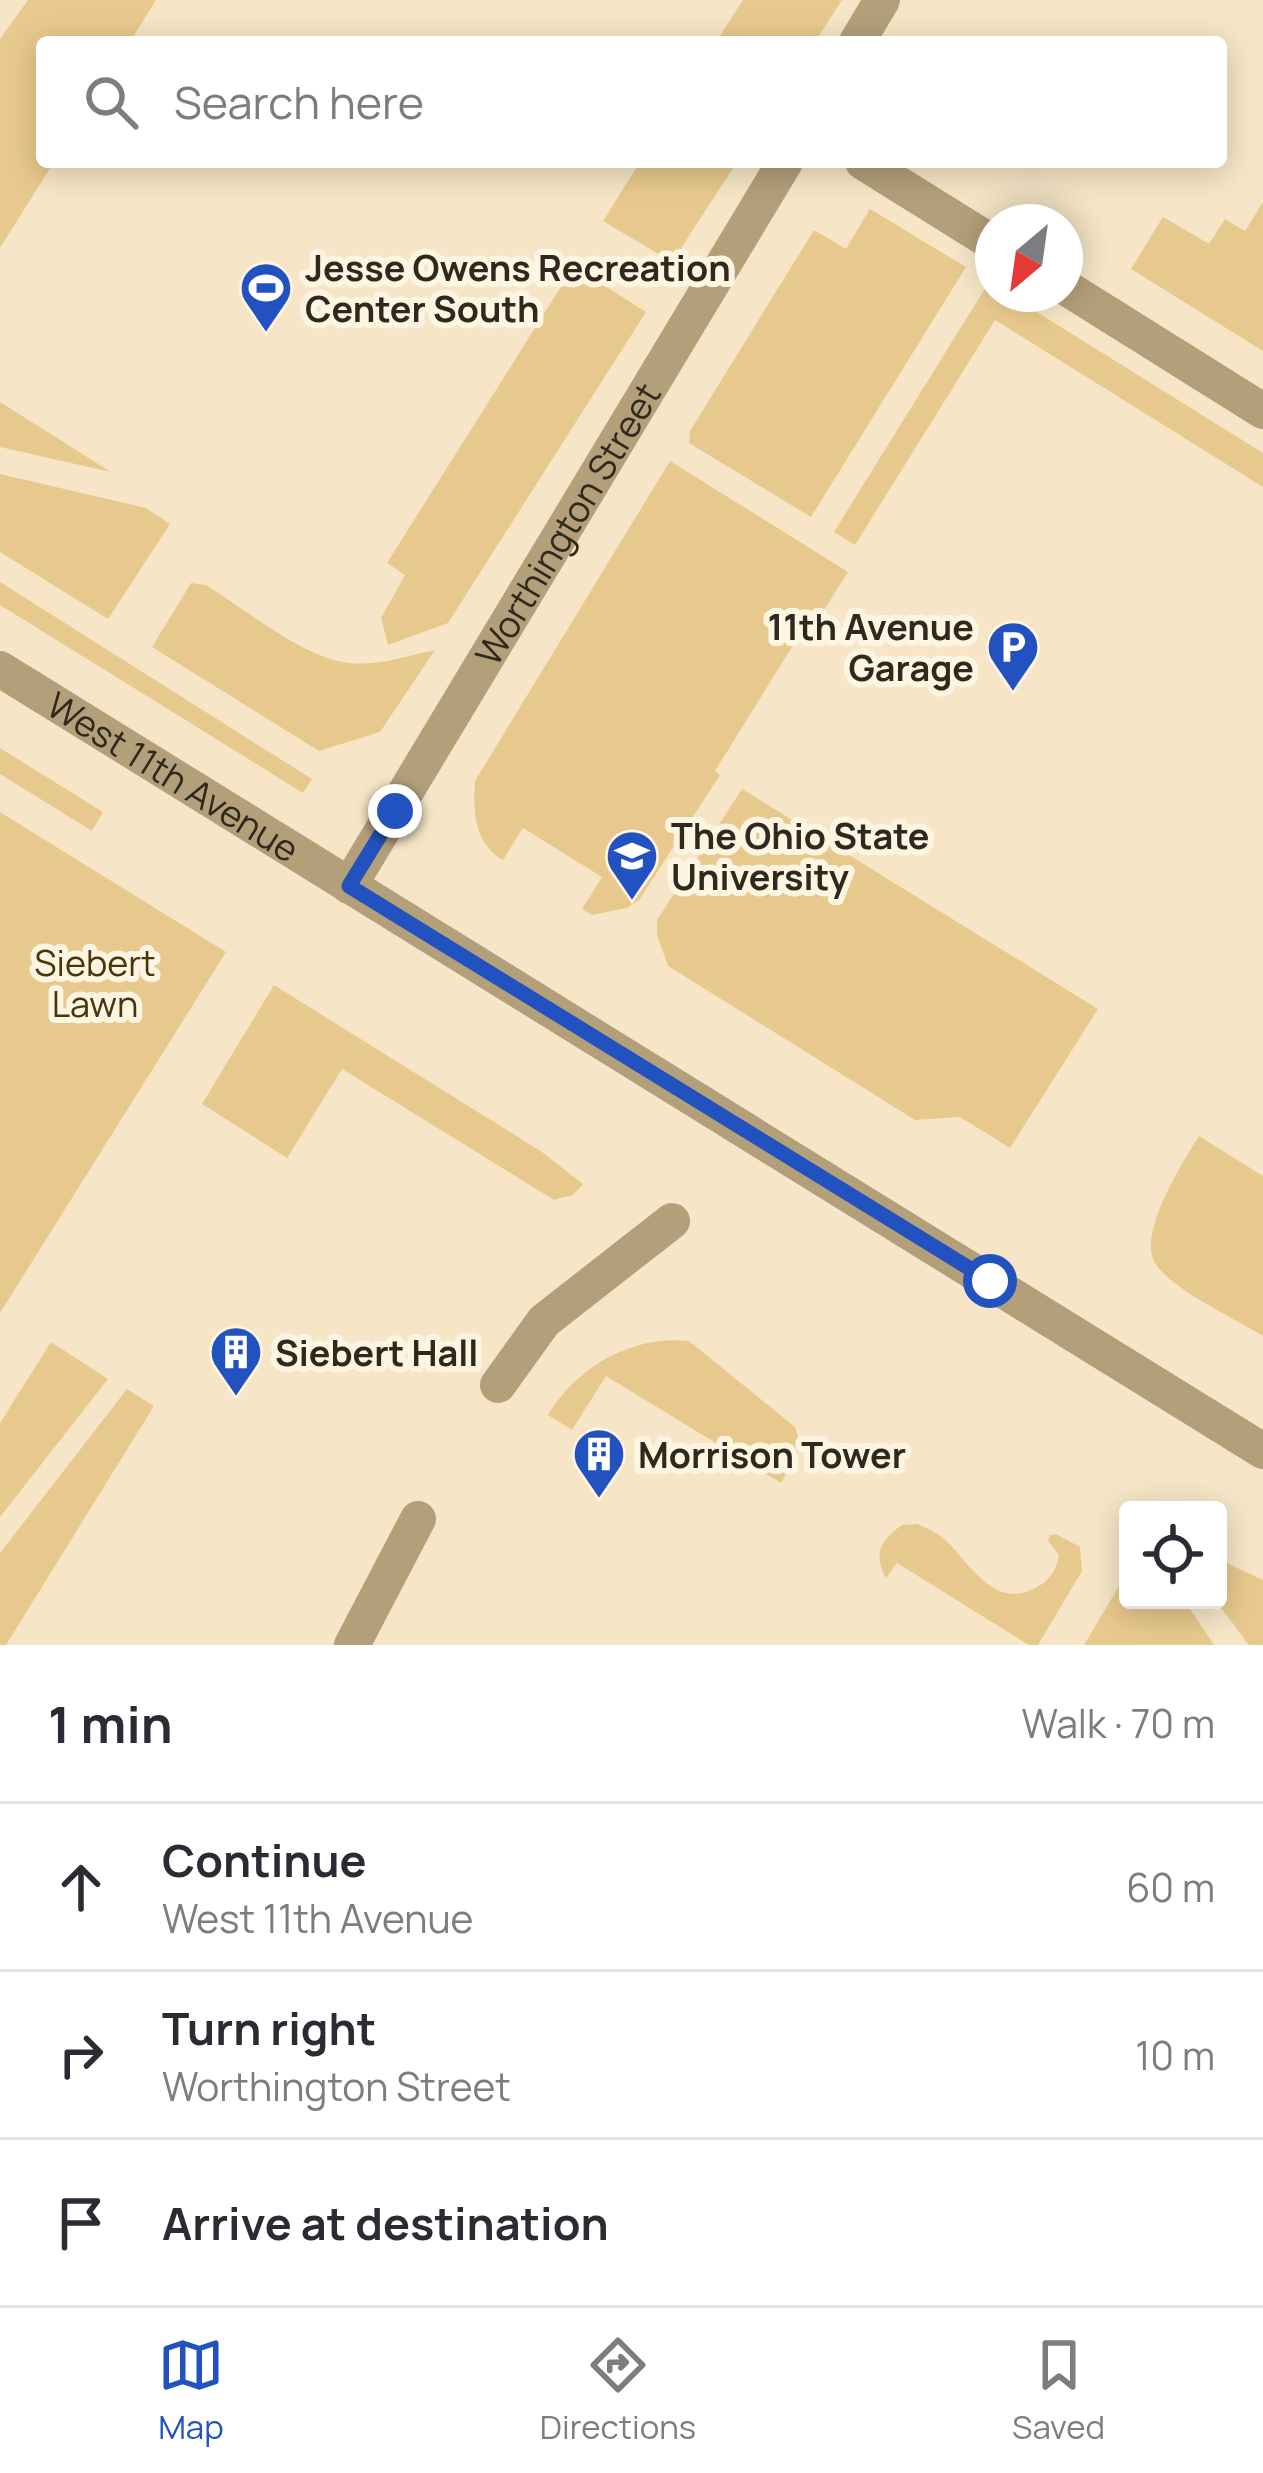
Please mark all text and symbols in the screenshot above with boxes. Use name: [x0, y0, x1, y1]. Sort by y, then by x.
search box: [36, 36, 1227, 168]
icon: search: [78, 69, 144, 135]
text: Search here: [174, 71, 424, 133]
north arrow: [975, 204, 1083, 312]
place label: Jesse Owens Recreation Center South: [305, 243, 731, 333]
sports icon: Jesse Owens Recreation Center South: [238, 260, 294, 334]
street label: Worthington Street: [463, 373, 671, 674]
place label: 11th Avenue Garage: [767, 602, 974, 692]
parking icon: 11th Avenue Garage: [985, 619, 1041, 693]
street label: West 11th Avenue: [38, 680, 309, 873]
route end: [368, 784, 422, 838]
place label: The Ohio State University: [671, 811, 930, 901]
school or university icon: The Ohio State University: [604, 828, 660, 902]
park label: Siebert Lawn: [34, 938, 156, 1028]
route start: [963, 1254, 1017, 1308]
building icon: Siebert Hall: [208, 1324, 264, 1398]
place label: Siebert Hall: [275, 1328, 478, 1377]
building icon: Morrison Tower: [571, 1426, 627, 1500]
place label: Morrison Tower: [638, 1430, 906, 1479]
map controls: [1119, 1501, 1227, 1609]
button: locate: [1119, 1501, 1227, 1609]
text: 1 min: [48, 1689, 173, 1758]
text: Walk · 70 m: [1021, 1696, 1215, 1750]
text: Continue: [162, 1829, 367, 1891]
icon: ahead: [48, 1854, 114, 1920]
text: 60 m: [1126, 1860, 1215, 1914]
text: West 11th Avenue: [162, 1891, 473, 1945]
text: Turn right: [162, 1997, 376, 2059]
icon: right: [48, 2022, 114, 2088]
text: 10 m: [1135, 2028, 1215, 2082]
text: Worthington Street: [162, 2059, 511, 2113]
icon: arrive: [48, 2190, 114, 2256]
text: Arrive at destination: [162, 2192, 609, 2254]
tab: Map: [158, 2332, 224, 2449]
tab: Directions: [540, 2332, 696, 2449]
tab: Saved: [1012, 2332, 1105, 2449]

